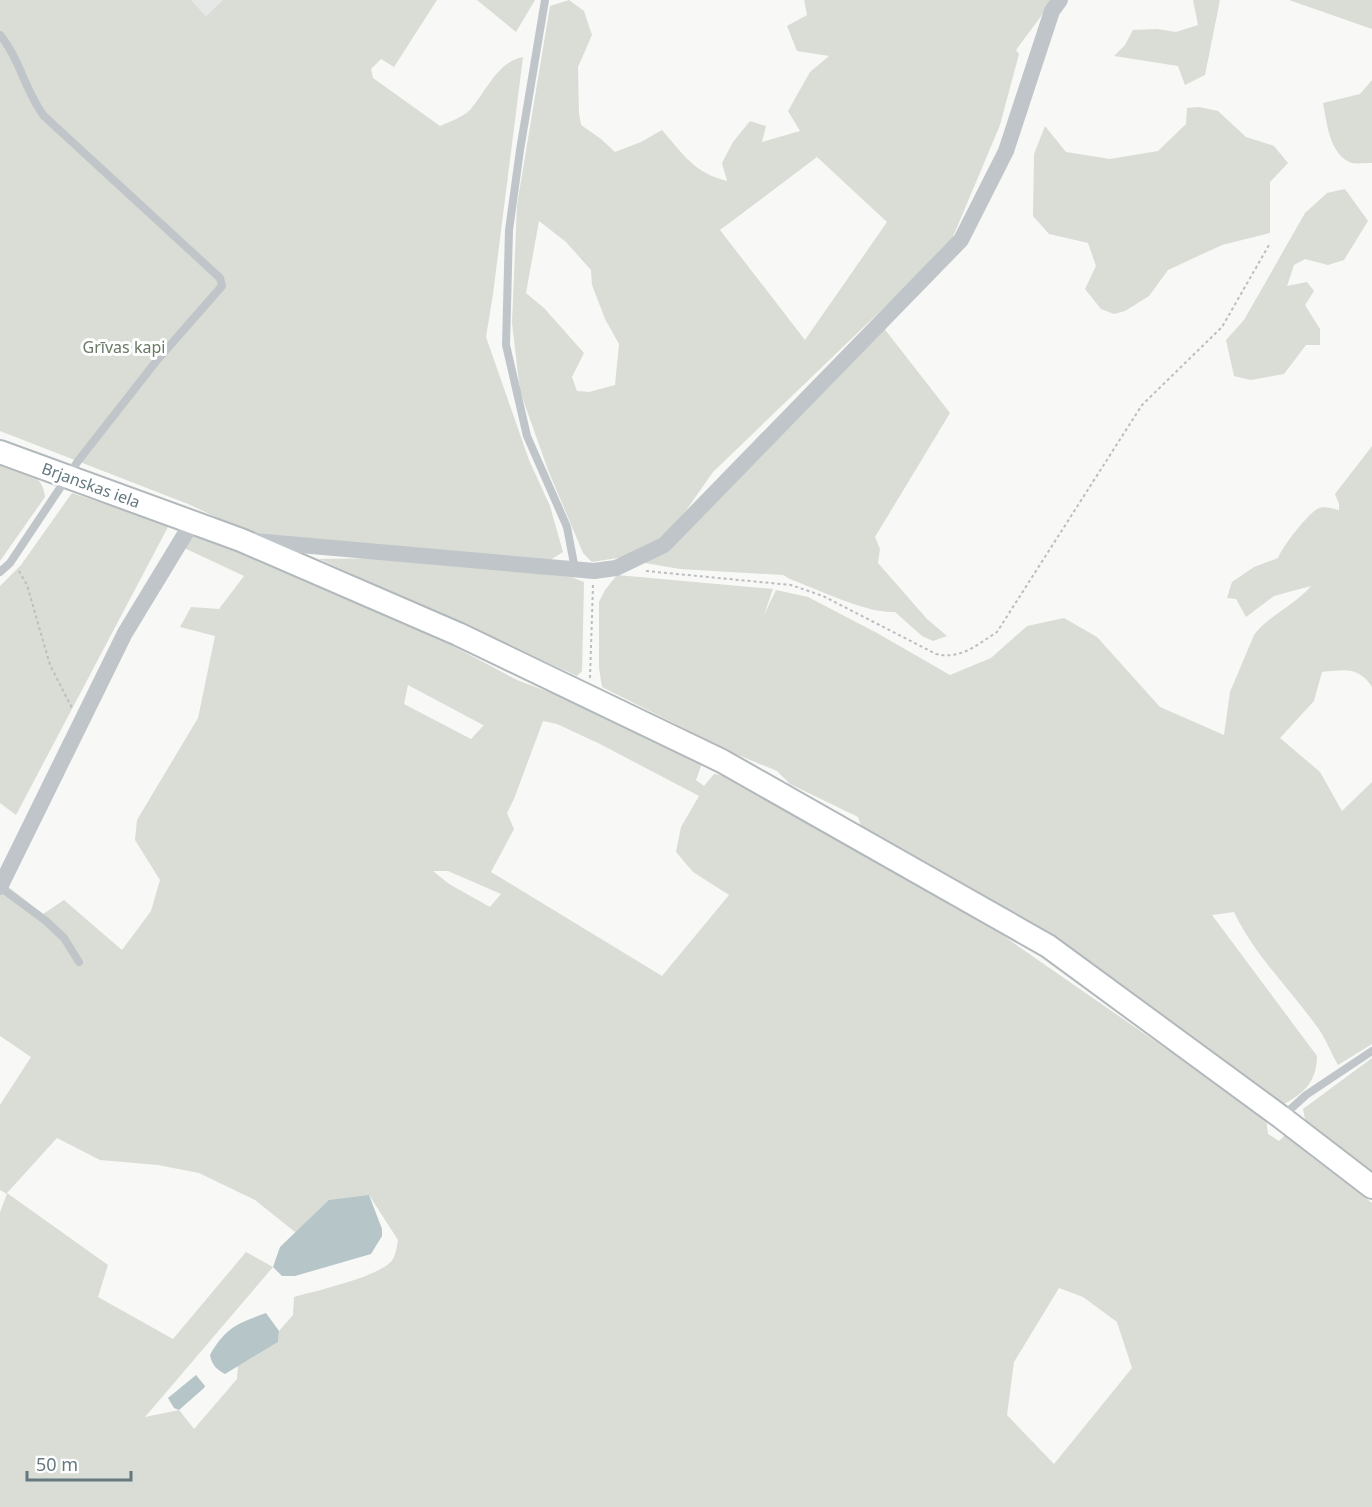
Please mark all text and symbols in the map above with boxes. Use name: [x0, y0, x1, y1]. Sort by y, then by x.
park label: Grīvas kapi: [83, 336, 165, 358]
street label: Brjanskas iela: [39, 457, 143, 513]
scale bar: [27, 1444, 130, 1482]
text: 50 m: [36, 1452, 78, 1476]

